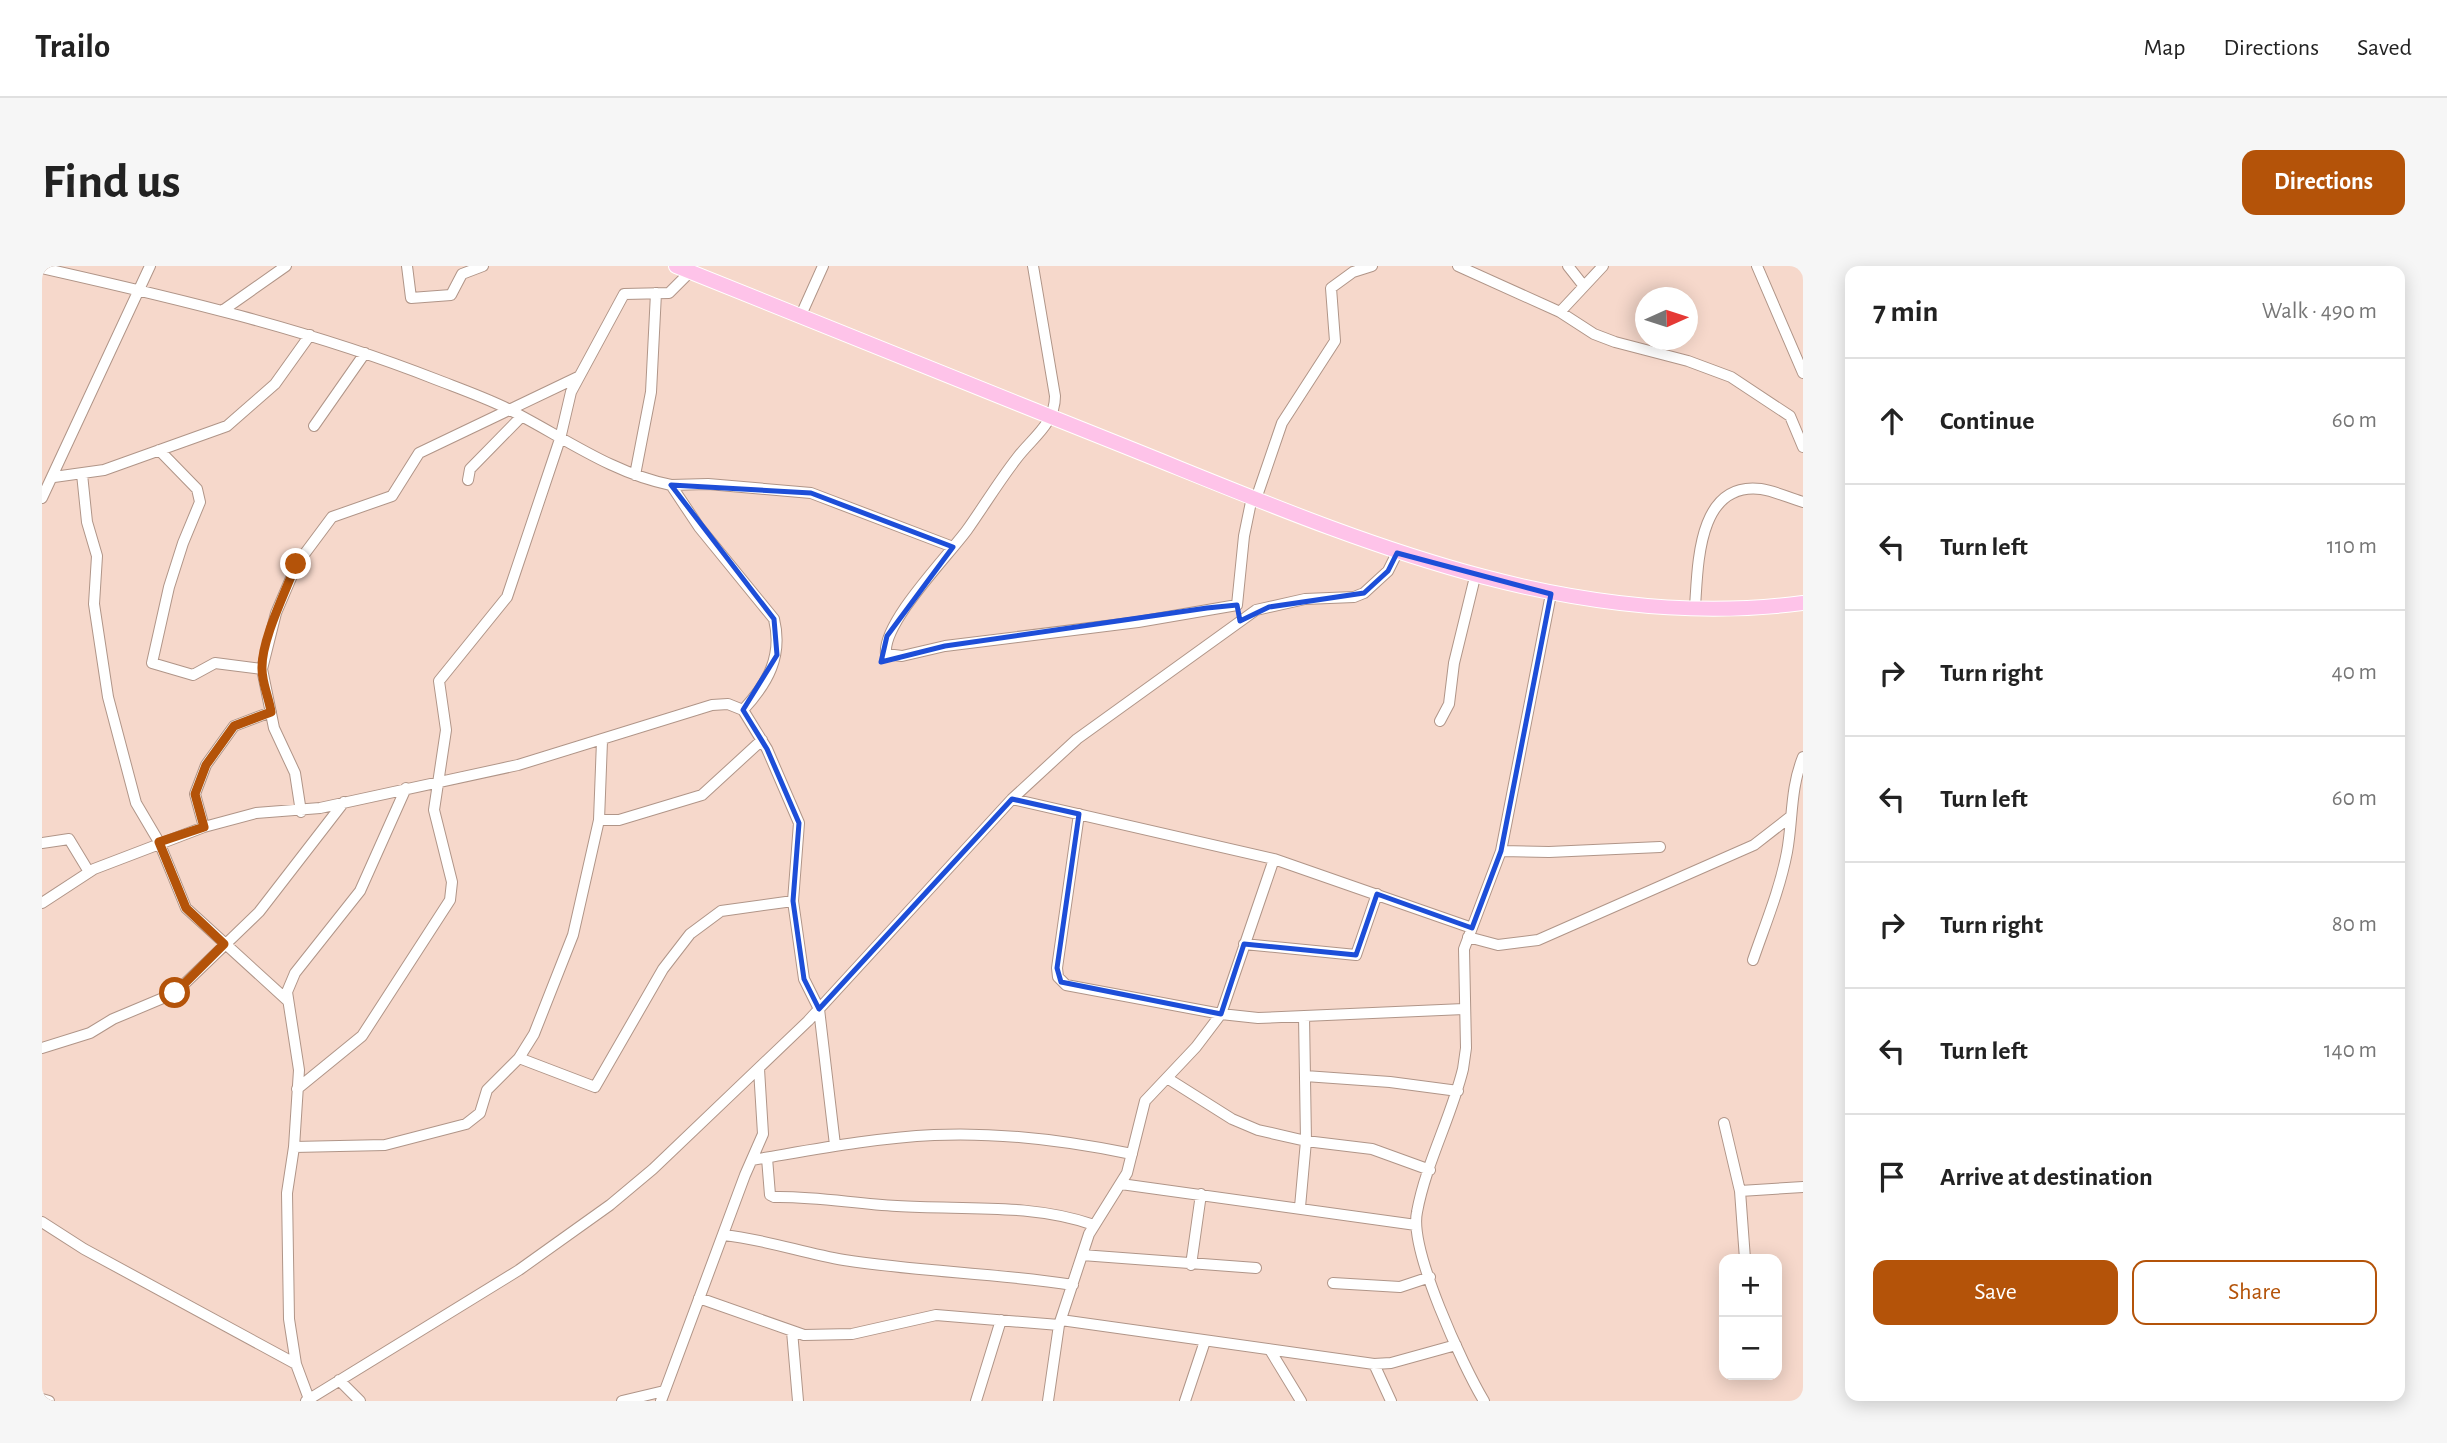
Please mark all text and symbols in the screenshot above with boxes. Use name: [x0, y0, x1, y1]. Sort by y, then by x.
text: Trailo: [35, 31, 110, 64]
text: Map: [2143, 36, 2185, 60]
text: Directions: [2223, 36, 2319, 60]
text: Saved: [2357, 36, 2412, 60]
button: Directions: [2242, 150, 2405, 215]
text: Find us: [42, 158, 181, 207]
north arrow: [1635, 287, 1698, 350]
text: 7 min: [1873, 297, 1938, 327]
text: Walk · 490 m: [2262, 300, 2377, 323]
icon: ahead: [1873, 402, 1911, 440]
text: Continue: [1940, 408, 2035, 434]
text: 60 m: [2332, 409, 2377, 432]
icon: left: [1873, 528, 1911, 566]
text: Turn left: [1940, 534, 2028, 560]
text: 110 m: [2327, 535, 2377, 558]
route end: [280, 548, 311, 579]
icon: right: [1873, 654, 1911, 692]
text: Turn right: [1940, 660, 2043, 686]
text: 40 m: [2332, 661, 2377, 684]
icon: left: [1873, 780, 1911, 818]
text: Turn left: [1940, 786, 2028, 812]
text: 60 m: [2332, 787, 2377, 810]
icon: right: [1873, 906, 1911, 944]
text: Turn right: [1940, 912, 2043, 938]
text: 80 m: [2332, 913, 2377, 936]
route start: [159, 977, 190, 1008]
icon: left: [1873, 1032, 1911, 1070]
text: Turn left: [1940, 1038, 2028, 1064]
text: 140 m: [2324, 1039, 2377, 1062]
icon: arrive: [1873, 1158, 1911, 1196]
text: Arrive at destination: [1940, 1164, 2153, 1190]
map controls: [1719, 1254, 1782, 1380]
button: +: [1719, 1254, 1782, 1317]
button: Save: [1873, 1260, 2118, 1325]
button: Share: [2132, 1260, 2377, 1325]
button: −: [1719, 1317, 1782, 1380]

